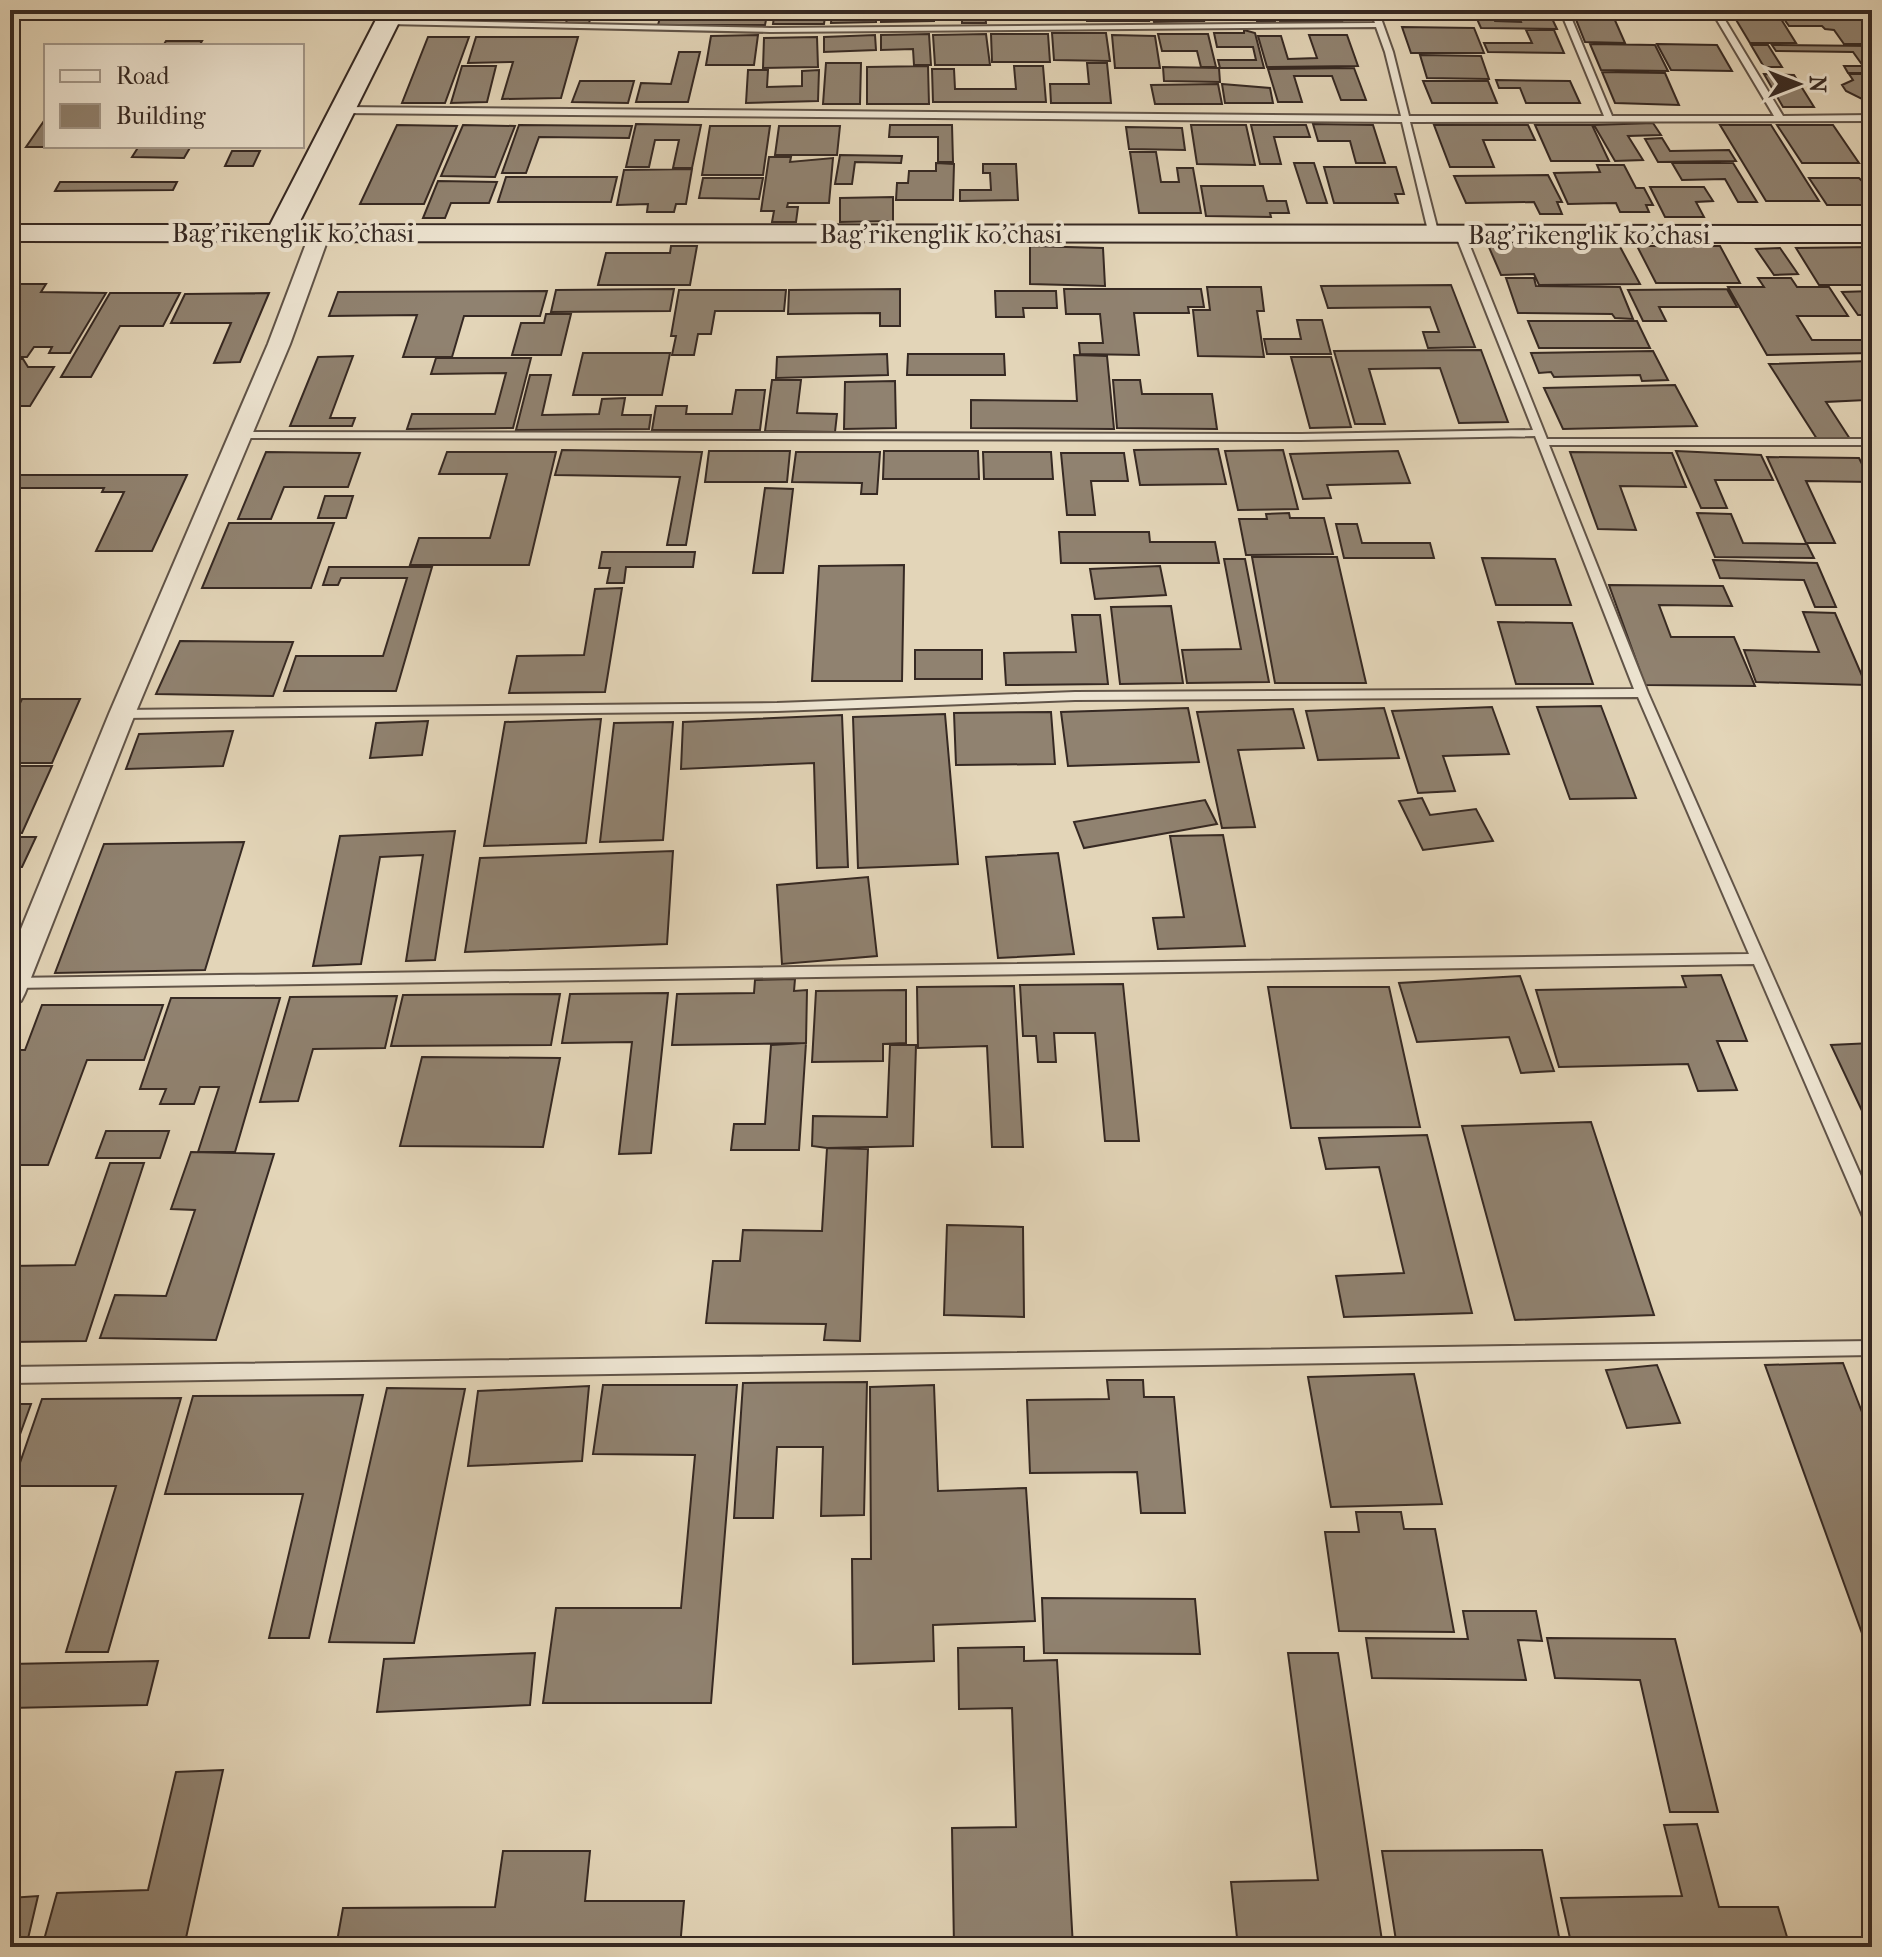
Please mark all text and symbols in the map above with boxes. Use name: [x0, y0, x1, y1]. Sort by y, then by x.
legend: [44, 44, 304, 148]
north arrow: [1758, 44, 1838, 124]
text: Road: [116, 62, 170, 90]
text: N: [1804, 76, 1830, 93]
text: Building: [116, 102, 207, 130]
street label: Bag'rikenglik ko'chasi: [172, 218, 415, 249]
street label: Bag'rikenglik ko'chasi: [820, 219, 1063, 250]
street label: Bag'rikenglik ko'chasi: [1468, 220, 1711, 251]

